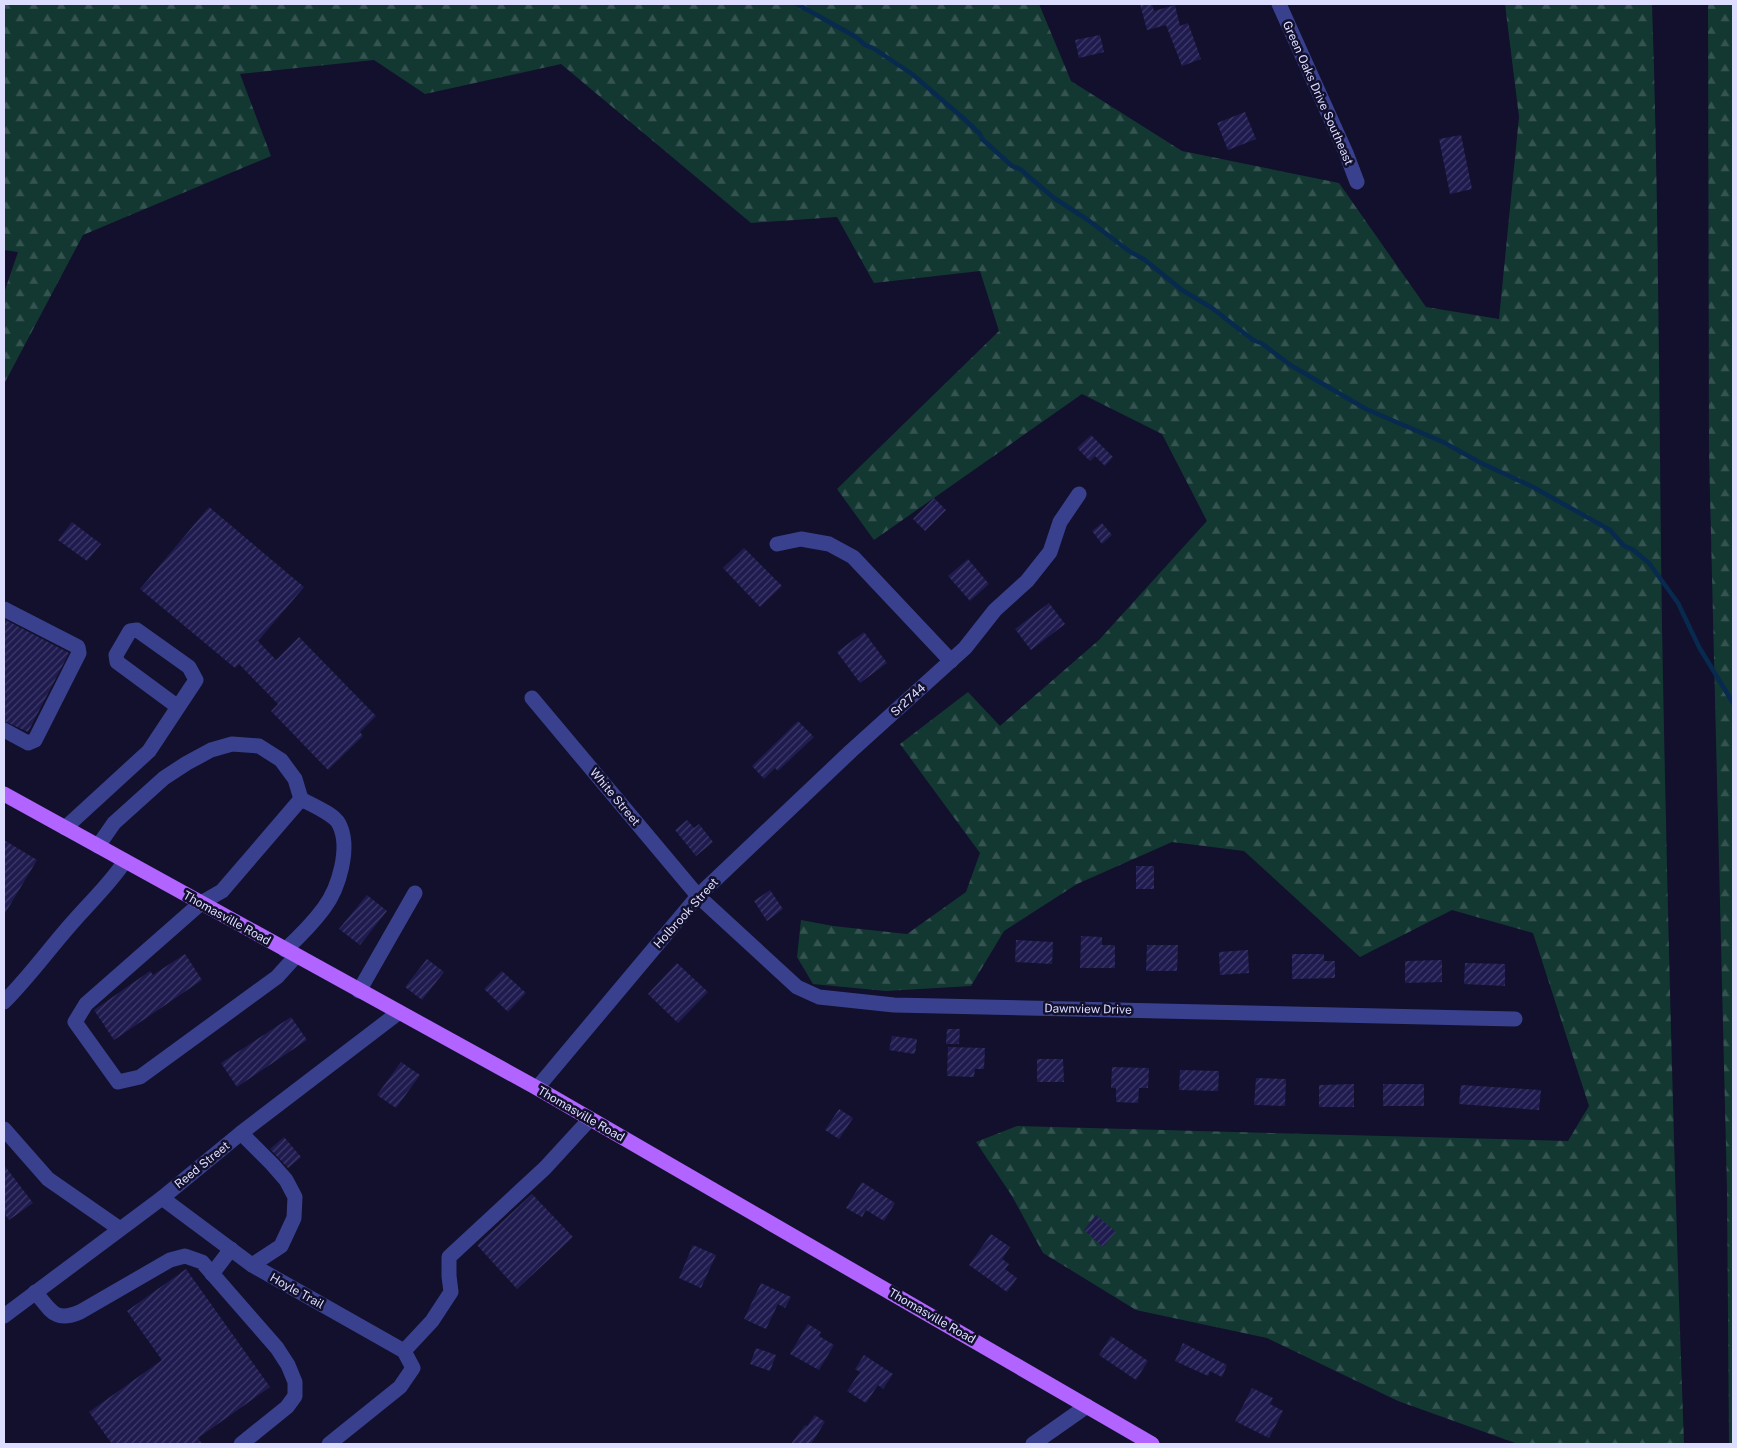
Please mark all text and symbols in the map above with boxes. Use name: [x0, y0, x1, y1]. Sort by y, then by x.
street label: Green Oaks Drive Southeast: [1280, 19, 1356, 168]
street label: Sr2744: [888, 680, 929, 719]
street label: White Street: [587, 765, 643, 829]
street label: Holbrook Street: [651, 875, 721, 951]
street label: Thomasville Road: [181, 888, 273, 948]
street label: Dawnview Drive: [1044, 1001, 1132, 1017]
street label: Thomasville Road: [535, 1083, 627, 1145]
street label: Reed Street: [172, 1138, 233, 1191]
street label: Hoyle Trail: [267, 1270, 327, 1312]
street label: Thomasville Road: [886, 1285, 978, 1347]

